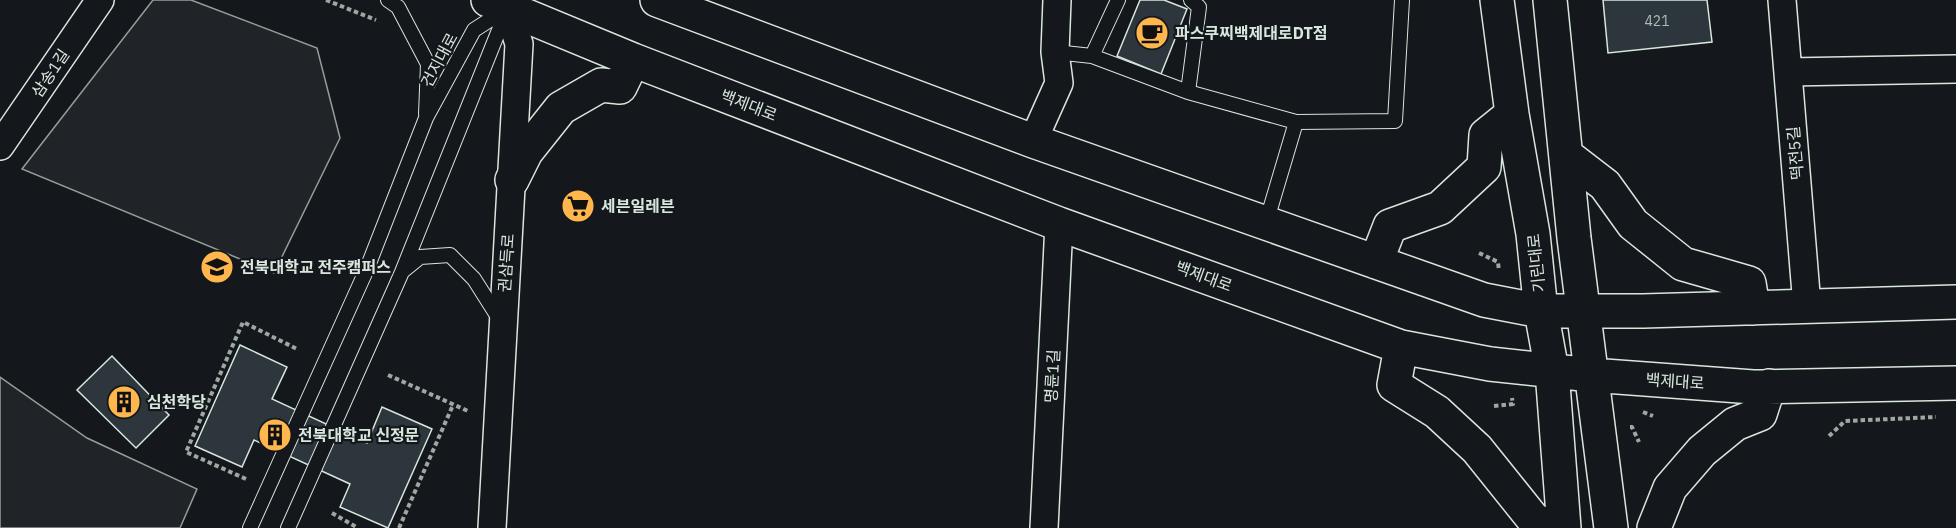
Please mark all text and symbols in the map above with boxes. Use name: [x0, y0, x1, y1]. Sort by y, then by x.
house number: 421: [1644, 12, 1670, 30]
cafe icon: 파스쿠찌백제대로DT점: [1134, 15, 1170, 51]
place label: 파스쿠찌백제대로DT점: [1175, 23, 1328, 43]
street label: 건지대로: [416, 29, 462, 91]
street label: 삼송1길: [27, 45, 73, 101]
street label: 백제대로: [718, 85, 780, 125]
street label: 떡전5길: [1783, 125, 1807, 181]
supermarket icon: 세븐일레븐: [560, 188, 596, 224]
place label: 세븐일레븐: [601, 196, 675, 216]
street label: 기린대로: [1523, 232, 1549, 293]
street label: 권삼득로: [494, 233, 518, 293]
school or university icon: 전북대학교 전주캠퍼스: [199, 249, 235, 285]
place label: 전북대학교 전주캠퍼스: [240, 257, 391, 277]
street label: 백제대로: [1173, 257, 1235, 296]
street label: 명륜1길: [1041, 349, 1063, 403]
street label: 백제대로: [1645, 369, 1705, 393]
building icon: 심천학당: [106, 384, 142, 420]
place label: 심천학당: [147, 392, 206, 412]
building icon: 전북대학교 신정문: [257, 417, 293, 453]
place label: 전북대학교 신정문: [298, 425, 420, 445]

